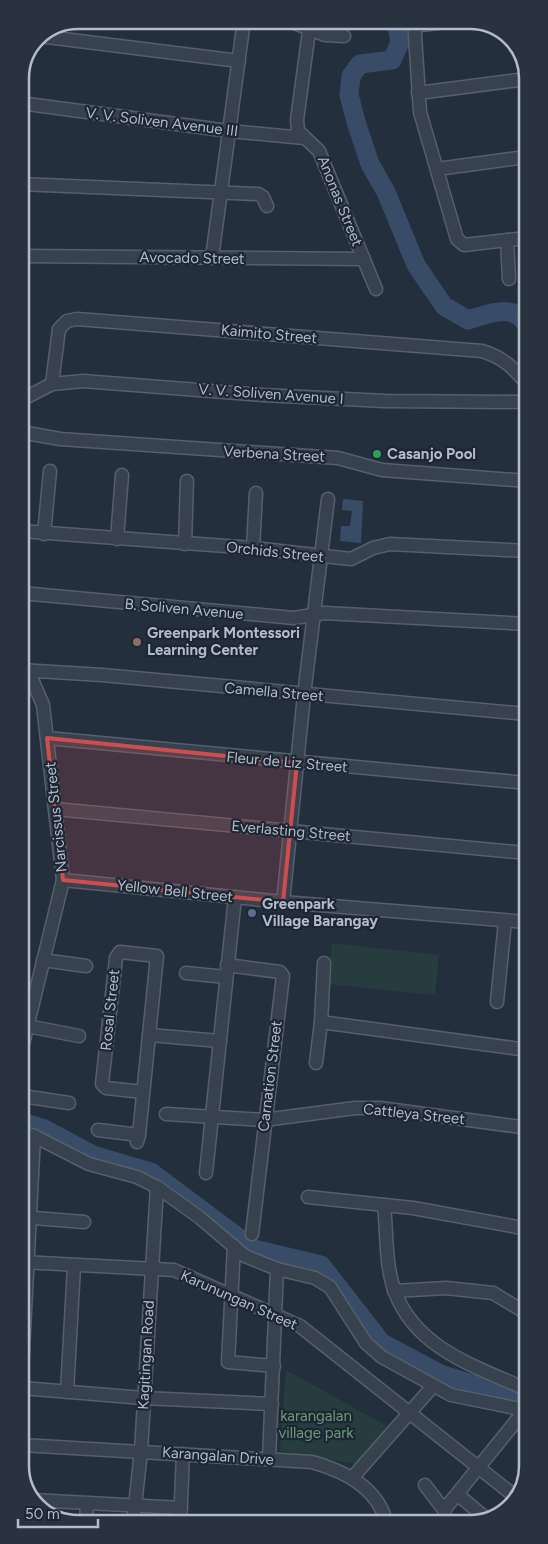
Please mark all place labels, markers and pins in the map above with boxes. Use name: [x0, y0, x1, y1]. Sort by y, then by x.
place label: Casanjo Pool: [387, 445, 476, 463]
marker: Casanjo Pool: [371, 448, 383, 460]
place label: Greenpark Montessori Learning Center: [147, 624, 300, 659]
marker: Greenpark Montessori Learning Center: [131, 636, 143, 648]
place label: Greenpark Village Barangay: [262, 895, 378, 930]
marker: Greenpark Village Barangay: [246, 907, 258, 919]

